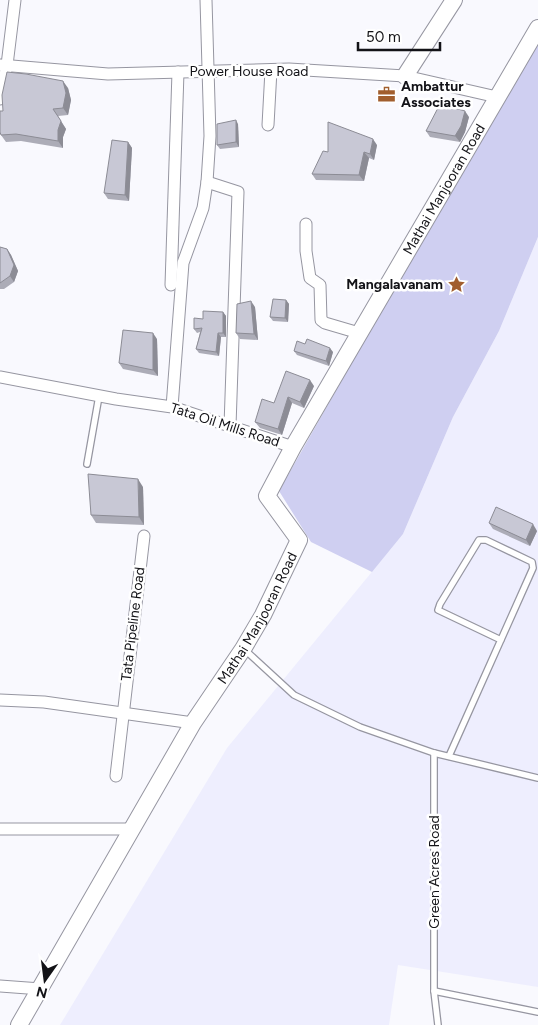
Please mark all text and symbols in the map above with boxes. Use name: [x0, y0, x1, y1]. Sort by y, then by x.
scale bar: [358, 20, 440, 52]
text: 50 m: [366, 28, 401, 46]
street label: Power House Road: [190, 63, 308, 80]
place label: Ambattur Associates: [401, 78, 471, 111]
office icon: Ambattur Associates: [377, 84, 397, 104]
street label: Mathai Manjooran Road: [399, 121, 488, 257]
place icon: Mangalavanam: [447, 274, 467, 294]
place label: Mangalavanam: [346, 276, 443, 293]
street label: Tata Oil Mills Road: [168, 399, 282, 451]
street label: Mathai Manjooran Road: [214, 549, 300, 687]
street label: Tata Pipeline Road: [118, 566, 148, 682]
street label: Green Acres Road: [426, 815, 443, 929]
north arrow: [20, 955, 70, 1005]
text: N: [35, 983, 49, 1002]

